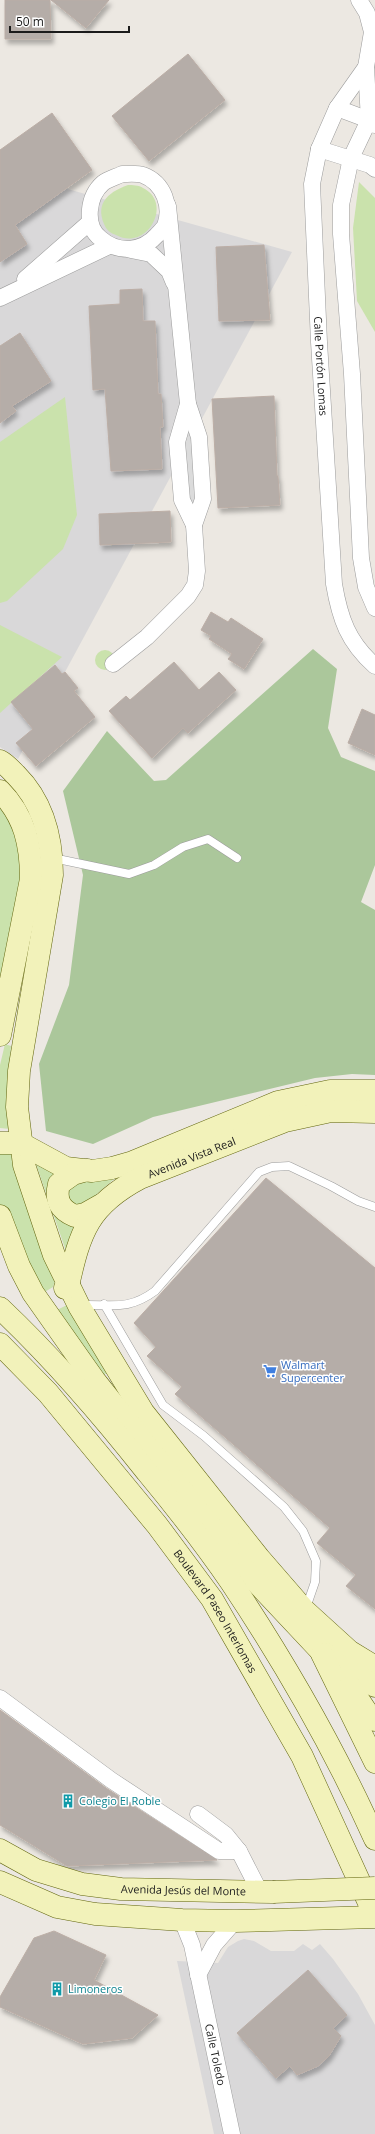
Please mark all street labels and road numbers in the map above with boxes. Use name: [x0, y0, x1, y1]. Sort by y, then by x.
street label: Calle Portón Lomas: [311, 316, 332, 416]
street label: Avenida Vista Real: [145, 1133, 238, 1181]
street label: Boulevard Paseo Interlomas: [171, 1546, 261, 1675]
street label: Avenida Jesús del Monte: [121, 1881, 246, 1898]
street label: Calle Toledo: [202, 2022, 230, 2087]

